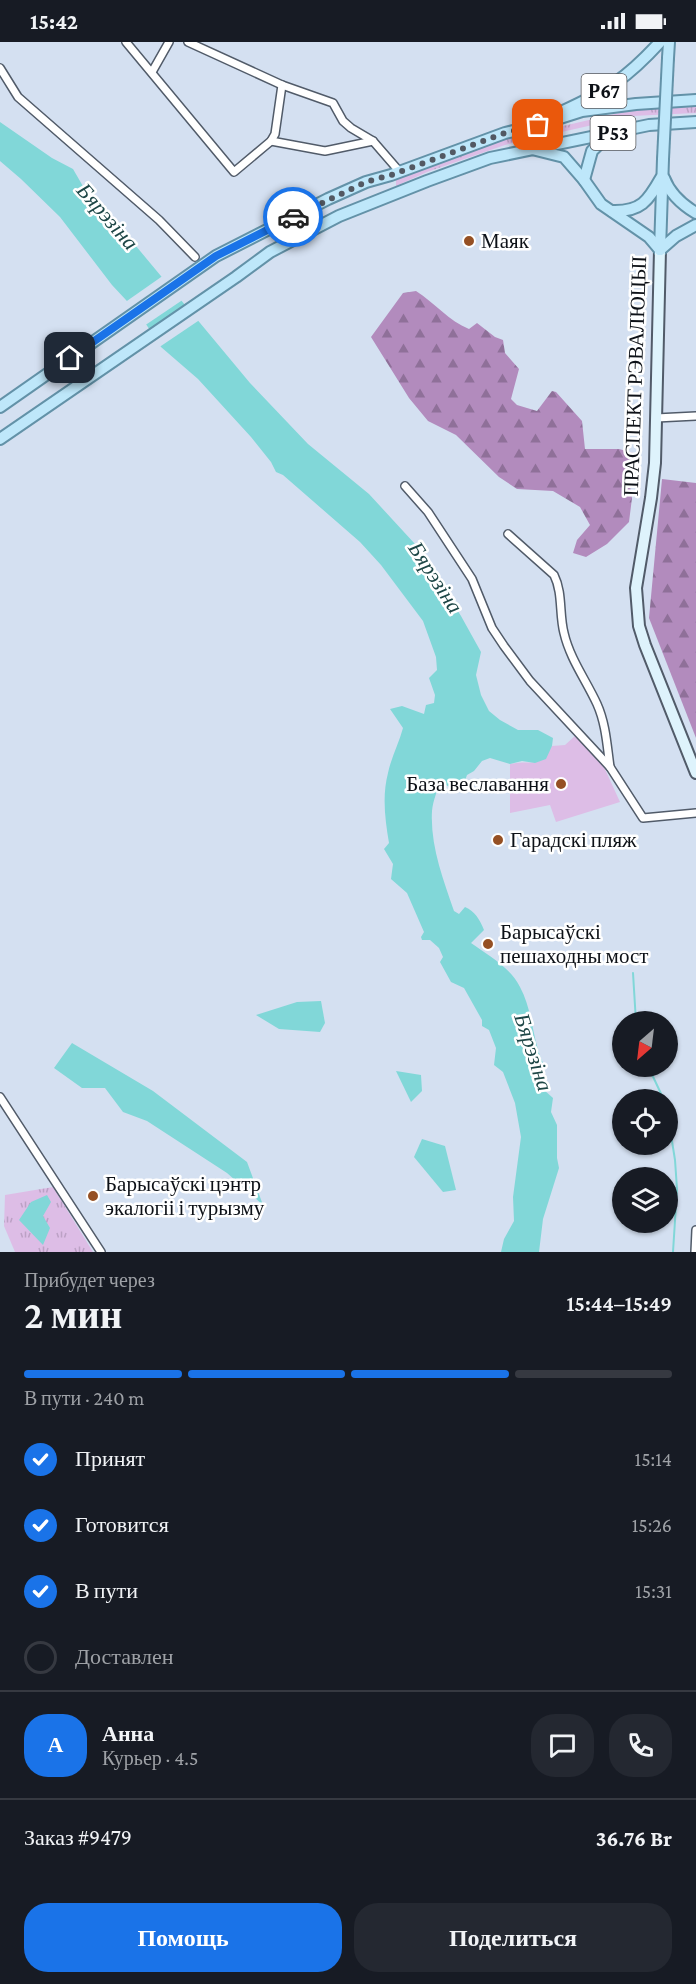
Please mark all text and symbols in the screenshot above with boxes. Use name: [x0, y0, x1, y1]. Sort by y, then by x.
text: 15:42: [30, 9, 78, 34]
road number: Р67: [582, 74, 626, 108]
pin: [512, 99, 563, 150]
icon: bag: [521, 108, 554, 141]
road number: Р53: [590, 116, 636, 150]
water label: Бярэзіна: [71, 177, 143, 255]
courier: [263, 187, 323, 247]
icon: car: [277, 201, 310, 234]
place label: Маяк: [481, 229, 530, 253]
marker: Маяк: [462, 234, 476, 248]
street label: ПРАСПЕКТ РЭВАЛЮЦЫІ: [619, 255, 651, 497]
pin: [44, 332, 95, 383]
icon: home: [53, 341, 86, 374]
water label: Бярэзіна: [403, 536, 468, 618]
place label: База веславання: [406, 772, 549, 796]
marker: База веславання: [554, 777, 568, 791]
place label: Гарадскі пляж: [510, 828, 637, 852]
marker: Гарадскі пляж: [491, 833, 505, 847]
place label: Барысаўскі пешаходны мост: [500, 920, 648, 968]
marker: Барысаўскі пешаходны мост: [481, 937, 495, 951]
water label: Бярэзіна: [509, 1009, 558, 1094]
north arrow: [612, 1011, 678, 1077]
map controls: [612, 1011, 678, 1233]
button: locate: [612, 1089, 678, 1155]
button: layers: [612, 1167, 678, 1233]
place label: Барысаўскі цэнтр экалогіі і турызму: [105, 1172, 265, 1220]
marker: Барысаўскі цэнтр экалогіі і турызму: [86, 1189, 100, 1203]
text: Прибудет через: [24, 1269, 155, 1291]
text: 15:44–15:49: [566, 1291, 672, 1316]
text: 2 мин: [24, 1293, 122, 1336]
text: В пути · 240 m: [24, 1387, 144, 1409]
icon: check: [24, 1443, 57, 1476]
text: Принят: [75, 1446, 145, 1471]
text: 15:14: [635, 1448, 672, 1470]
icon: check: [24, 1509, 57, 1542]
text: Готовится: [75, 1512, 169, 1537]
text: 15:26: [632, 1514, 672, 1536]
icon: check: [24, 1575, 57, 1608]
text: В пути: [75, 1578, 138, 1603]
text: 15:31: [635, 1580, 672, 1602]
text: Доставлен: [75, 1644, 174, 1669]
button: chat: [531, 1714, 594, 1777]
button: phone: [609, 1714, 672, 1777]
text: Анна: [102, 1721, 154, 1746]
text: А: [48, 1732, 63, 1757]
text: Курьер · 4.5: [102, 1747, 198, 1769]
text: Заказ #9479: [24, 1825, 132, 1850]
text: 36.76 Br: [596, 1826, 672, 1851]
button: Помощь: [24, 1903, 342, 1972]
button: Поделиться: [354, 1903, 672, 1972]

